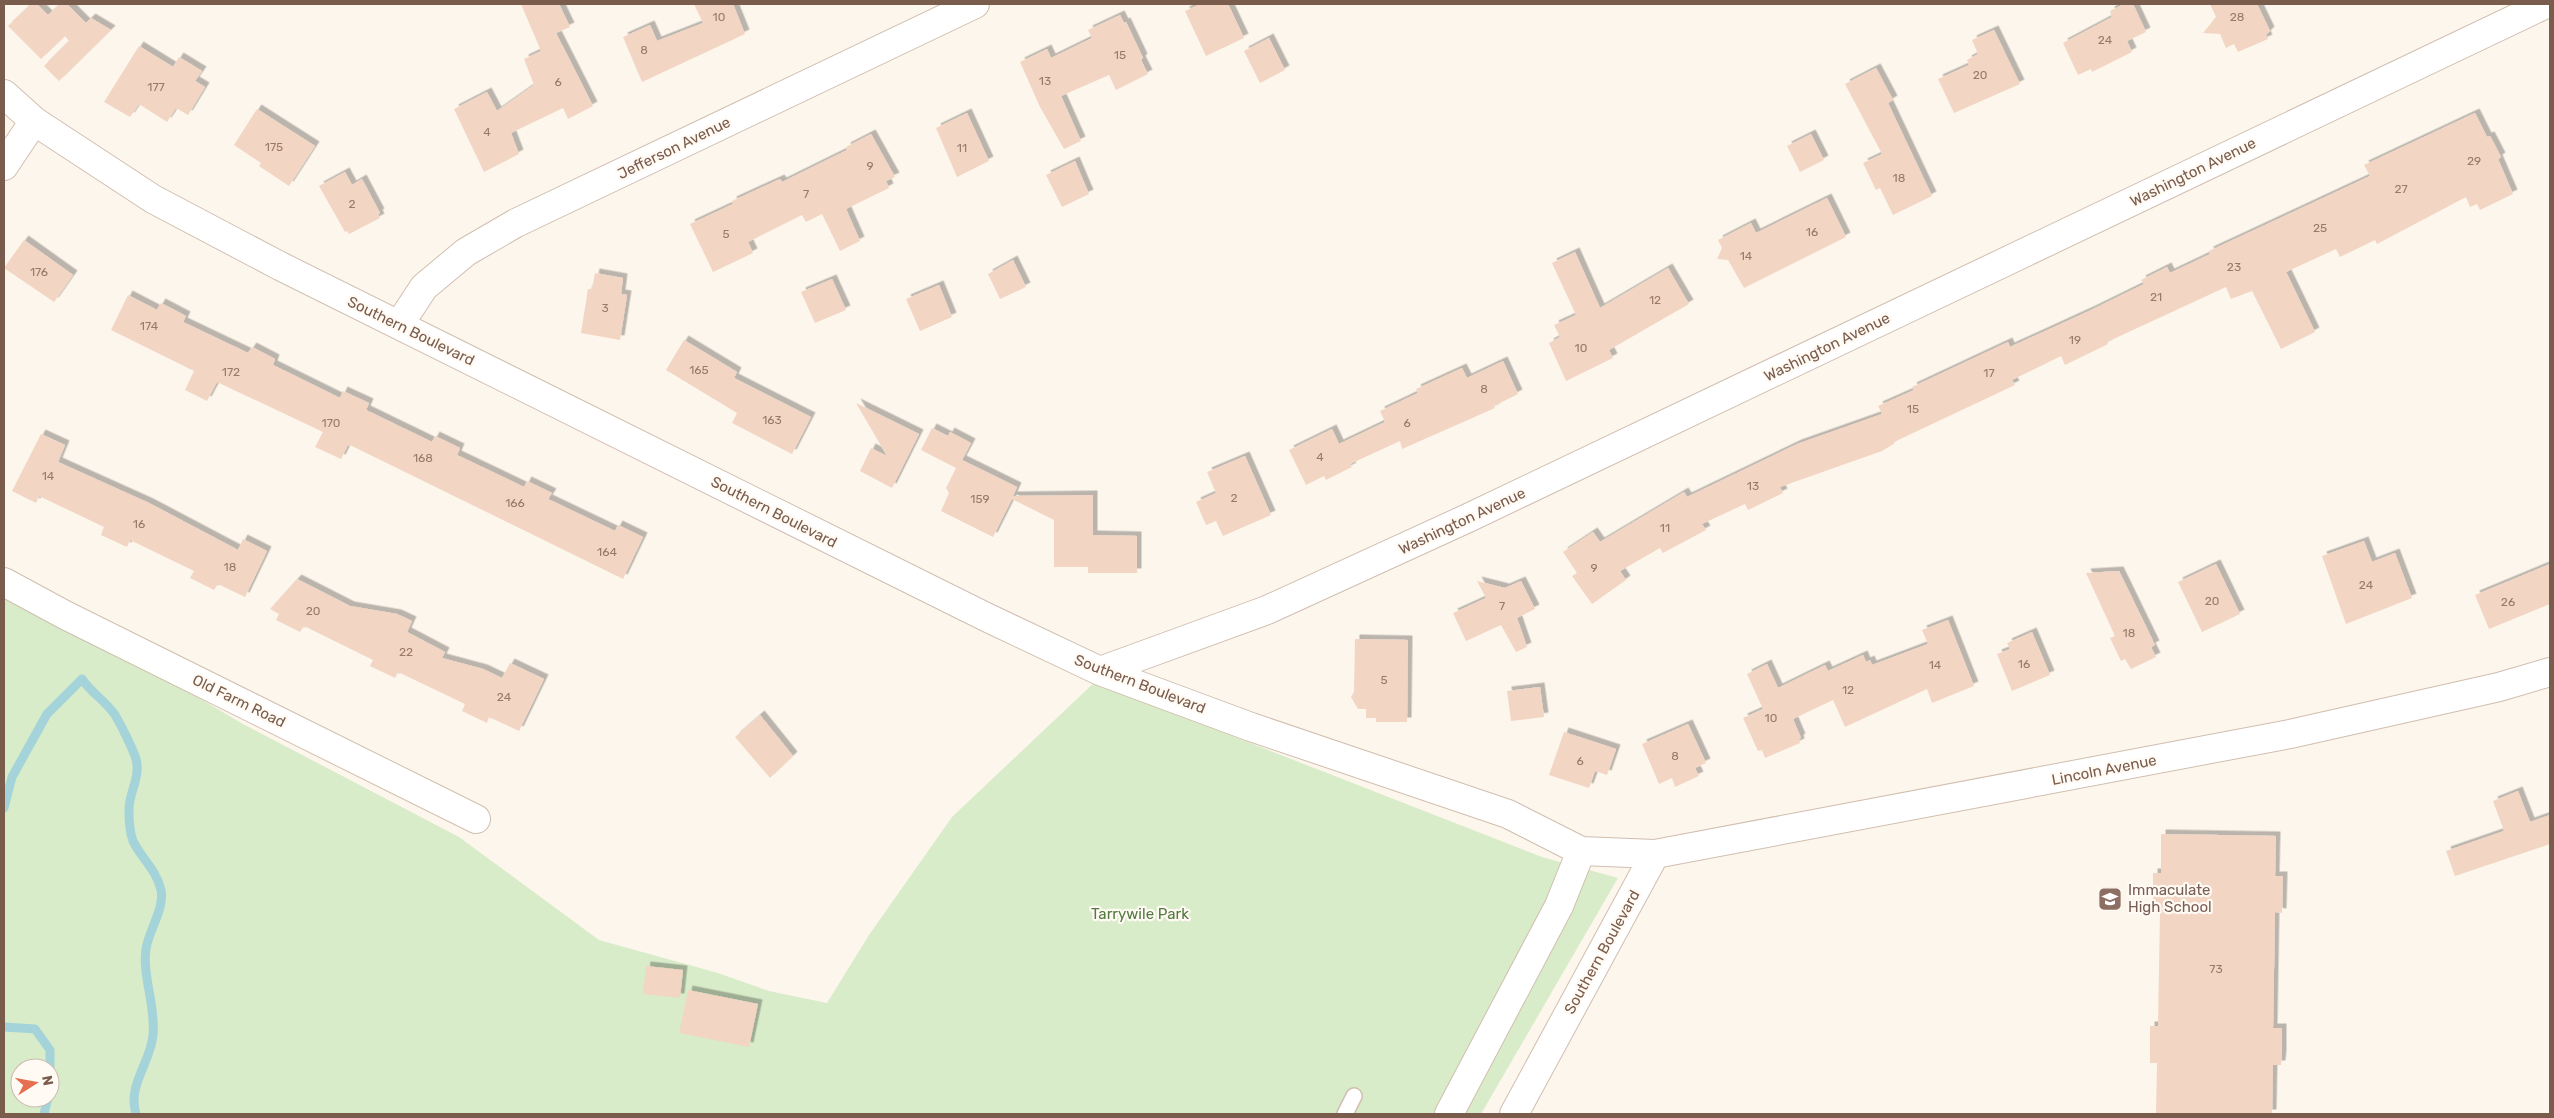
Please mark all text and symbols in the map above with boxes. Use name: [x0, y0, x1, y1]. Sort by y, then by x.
house number: 10: [713, 10, 725, 24]
house number: 28: [2230, 10, 2244, 24]
house number: 24: [2098, 33, 2113, 47]
house number: 8: [640, 43, 648, 57]
house number: 15: [1114, 48, 1126, 62]
house number: 20: [1973, 68, 1987, 82]
house number: 13: [1039, 74, 1051, 88]
house number: 6: [554, 75, 562, 89]
house number: 177: [147, 80, 165, 94]
street label: Jefferson Avenue: [615, 113, 733, 183]
house number: 4: [483, 125, 491, 139]
street label: Washington Avenue: [2127, 134, 2259, 210]
house number: 175: [265, 140, 283, 154]
house number: 11: [957, 141, 967, 155]
house number: 29: [2467, 154, 2481, 168]
house number: 9: [866, 159, 874, 173]
house number: 18: [1893, 171, 1905, 185]
house number: 27: [2394, 182, 2408, 196]
house number: 7: [803, 187, 809, 201]
house number: 2: [348, 197, 356, 211]
house number: 25: [2313, 221, 2327, 235]
house number: 16: [1806, 225, 1818, 239]
house number: 5: [722, 227, 730, 241]
house number: 14: [1740, 249, 1753, 263]
house number: 23: [2227, 260, 2241, 274]
house number: 176: [30, 265, 48, 279]
house number: 21: [2150, 290, 2162, 304]
street label: Southern Boulevard: [345, 292, 477, 370]
house number: 12: [1649, 293, 1661, 307]
house number: 3: [601, 301, 609, 315]
street label: Washington Avenue: [1761, 309, 1893, 385]
house number: 174: [140, 319, 159, 333]
house number: 19: [2069, 333, 2081, 347]
house number: 10: [1575, 341, 1587, 355]
house number: 165: [689, 363, 709, 377]
house number: 172: [222, 365, 240, 379]
house number: 17: [1983, 366, 1995, 380]
house number: 8: [1480, 382, 1488, 396]
house number: 15: [1907, 402, 1919, 416]
house number: 163: [762, 413, 782, 427]
house number: 170: [322, 416, 340, 430]
house number: 6: [1403, 416, 1411, 430]
house number: 4: [1316, 450, 1324, 464]
house number: 168: [413, 451, 433, 465]
house number: 14: [42, 469, 55, 483]
street label: Southern Boulevard: [708, 472, 840, 552]
house number: 13: [1747, 479, 1759, 493]
street label: Washington Avenue: [1396, 484, 1528, 558]
house number: 2: [1230, 491, 1238, 505]
house number: 159: [970, 492, 990, 506]
house number: 166: [505, 496, 525, 510]
house number: 16: [133, 517, 145, 531]
house number: 11: [1660, 521, 1670, 535]
house number: 164: [597, 545, 617, 559]
house number: 18: [224, 560, 236, 574]
house number: 9: [1590, 561, 1598, 575]
house number: 24: [2359, 578, 2374, 592]
house number: 20: [2205, 594, 2219, 608]
house number: 26: [2501, 595, 2515, 609]
house number: 7: [1499, 599, 1505, 613]
house number: 20: [306, 604, 320, 618]
house number: 18: [2123, 626, 2135, 640]
house number: 22: [399, 645, 413, 659]
street label: Southern Boulevard: [1072, 651, 1208, 717]
house number: 16: [2018, 657, 2030, 671]
house number: 14: [1929, 658, 1942, 672]
street label: Old Farm Road: [190, 671, 288, 731]
house number: 5: [1380, 673, 1388, 687]
house number: 12: [1842, 683, 1854, 697]
house number: 24: [497, 690, 512, 704]
house number: 10: [1765, 711, 1777, 725]
house number: 8: [1671, 749, 1679, 763]
street label: Lincoln Avenue: [2050, 751, 2158, 789]
house number: 6: [1576, 754, 1584, 768]
place label: Immaculate High School: [2128, 881, 2212, 916]
school or university icon: Immaculate High School: [2097, 886, 2123, 912]
street label: Southern Boulevard: [1560, 887, 1644, 1017]
park label: Tarrywile Park: [1091, 905, 1189, 923]
house number: 73: [2209, 962, 2223, 976]
north arrow: [10, 1058, 60, 1108]
text: N: [38, 1074, 57, 1087]

